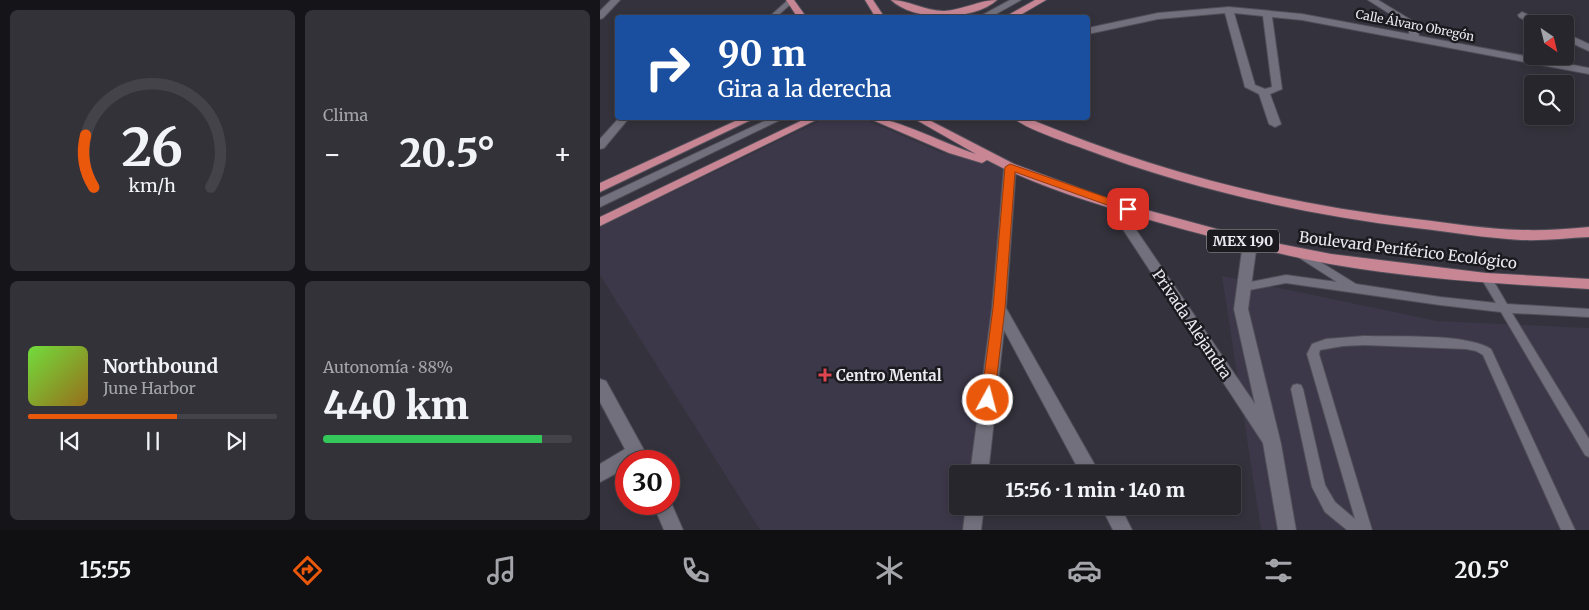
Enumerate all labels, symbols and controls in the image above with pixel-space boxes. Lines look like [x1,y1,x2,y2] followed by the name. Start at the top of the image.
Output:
[1354,6,1476,44] street label: Calle Álvaro Obregón
[1524,15,1574,65] north arrow
[1524,15,1574,125] map controls
[718,32,806,76] text: 90 m
[635,35,700,100] icon: right
[718,75,892,103] text: Gira a la derecha
[1524,75,1574,125] button: search
[323,105,368,125] text: Clima
[122,115,183,180] text: 26
[399,130,496,177] text: 20.5°
[323,136,342,172] text: −
[553,136,572,172] text: +
[129,174,176,197] text: km/h
[1107,188,1149,230] pin
[1114,195,1142,223] icon: arrive
[1298,227,1518,273] street label: Boulevard Periférico Ecológico
[1207,230,1279,252] road number: MEX 190
[1148,266,1236,382] street label: Privada Alejandra
[103,354,218,378] text: Northbound
[323,357,453,377] text: Autonomía · 88%
[836,366,942,385] place label: Centro Mental
[818,368,832,382] marker: Centro Mental
[961,373,1013,425] position arrow
[103,378,196,398] text: June Harbor
[323,382,469,429] text: 440 km
[56,427,84,455] icon: previous
[139,427,167,455] icon: pause
[222,427,250,455] icon: next
[615,450,680,515] speed limit sign: 30
[1005,478,1185,502] text: 15:56 · 1 min · 140 m
[290,553,325,588] icon: directions
[484,553,519,588] icon: music
[678,553,713,588] icon: phone
[872,553,907,588] icon: climate
[1067,553,1102,588] icon: car
[1261,553,1296,588] icon: filters
[80,556,131,584] text: 15:55
[1455,556,1509,584] text: 20.5°

